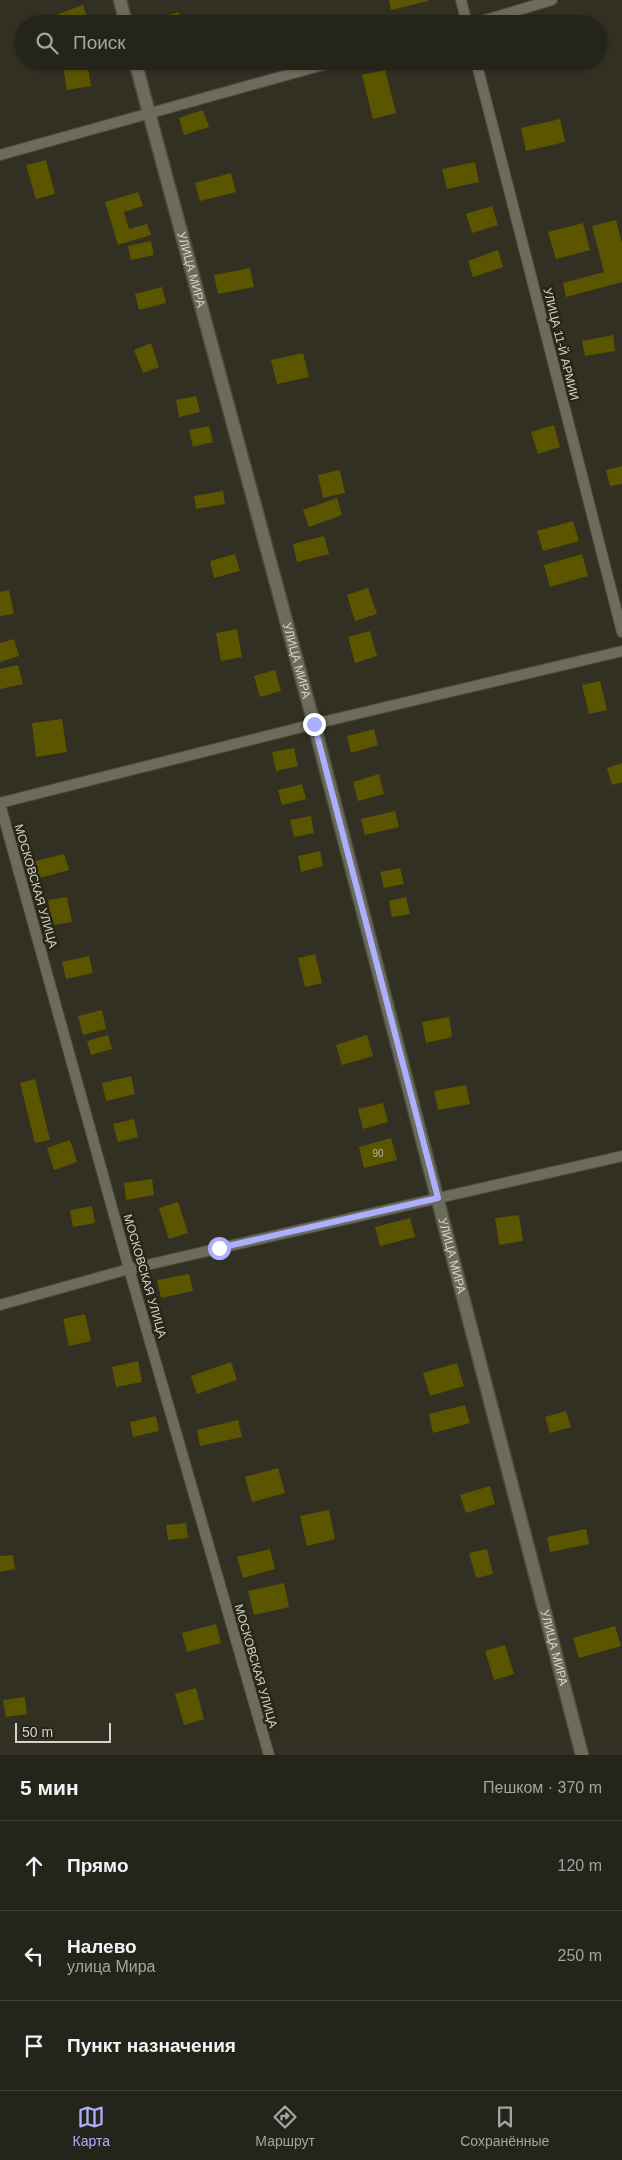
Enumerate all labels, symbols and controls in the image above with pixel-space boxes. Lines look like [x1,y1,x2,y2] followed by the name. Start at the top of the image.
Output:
[15,15,607,70] search box
[33,29,61,57] icon: search
[73,32,126,53] text: Поиск
[174,230,208,309] street label: УЛИЦА МИРА
[540,286,583,402] street label: УЛИЦА 11-Й АРМИИ
[280,621,314,700] street label: УЛИЦА МИРА
[303,713,326,736] route end
[12,823,60,949] street label: МОСКОВСКАЯ УЛИЦА
[372,1148,384,1159] house number: 90
[121,1213,169,1339] street label: МОСКОВСКАЯ УЛИЦА
[436,1216,469,1295] street label: УЛИЦА МИРА
[208,1237,231,1260] route start
[232,1603,280,1729] street label: МОСКОВСКАЯ УЛИЦА
[538,1608,571,1687] street label: УЛИЦА МИРА
[15,1720,111,1743] scale bar
[22,1724,53,1740] text: 50 m
[20,1776,79,1799] text: 5 мин
[483,1779,602,1796] text: Пешком · 370 m
[20,1852,48,1880] icon: ahead
[67,1855,129,1876] text: Прямо
[558,1857,602,1874] text: 120 m
[67,1936,137,1957] text: Налево
[20,1942,48,1970] icon: left
[558,1947,602,1964] text: 250 m
[67,1958,156,1975] text: улица Мира
[20,2032,48,2060] icon: arrive
[67,2035,236,2056] text: Пункт назначения
[73,2103,110,2149] tab: Карта
[255,2103,315,2149] tab: Маршрут
[460,2103,549,2149] tab: Сохранённые

